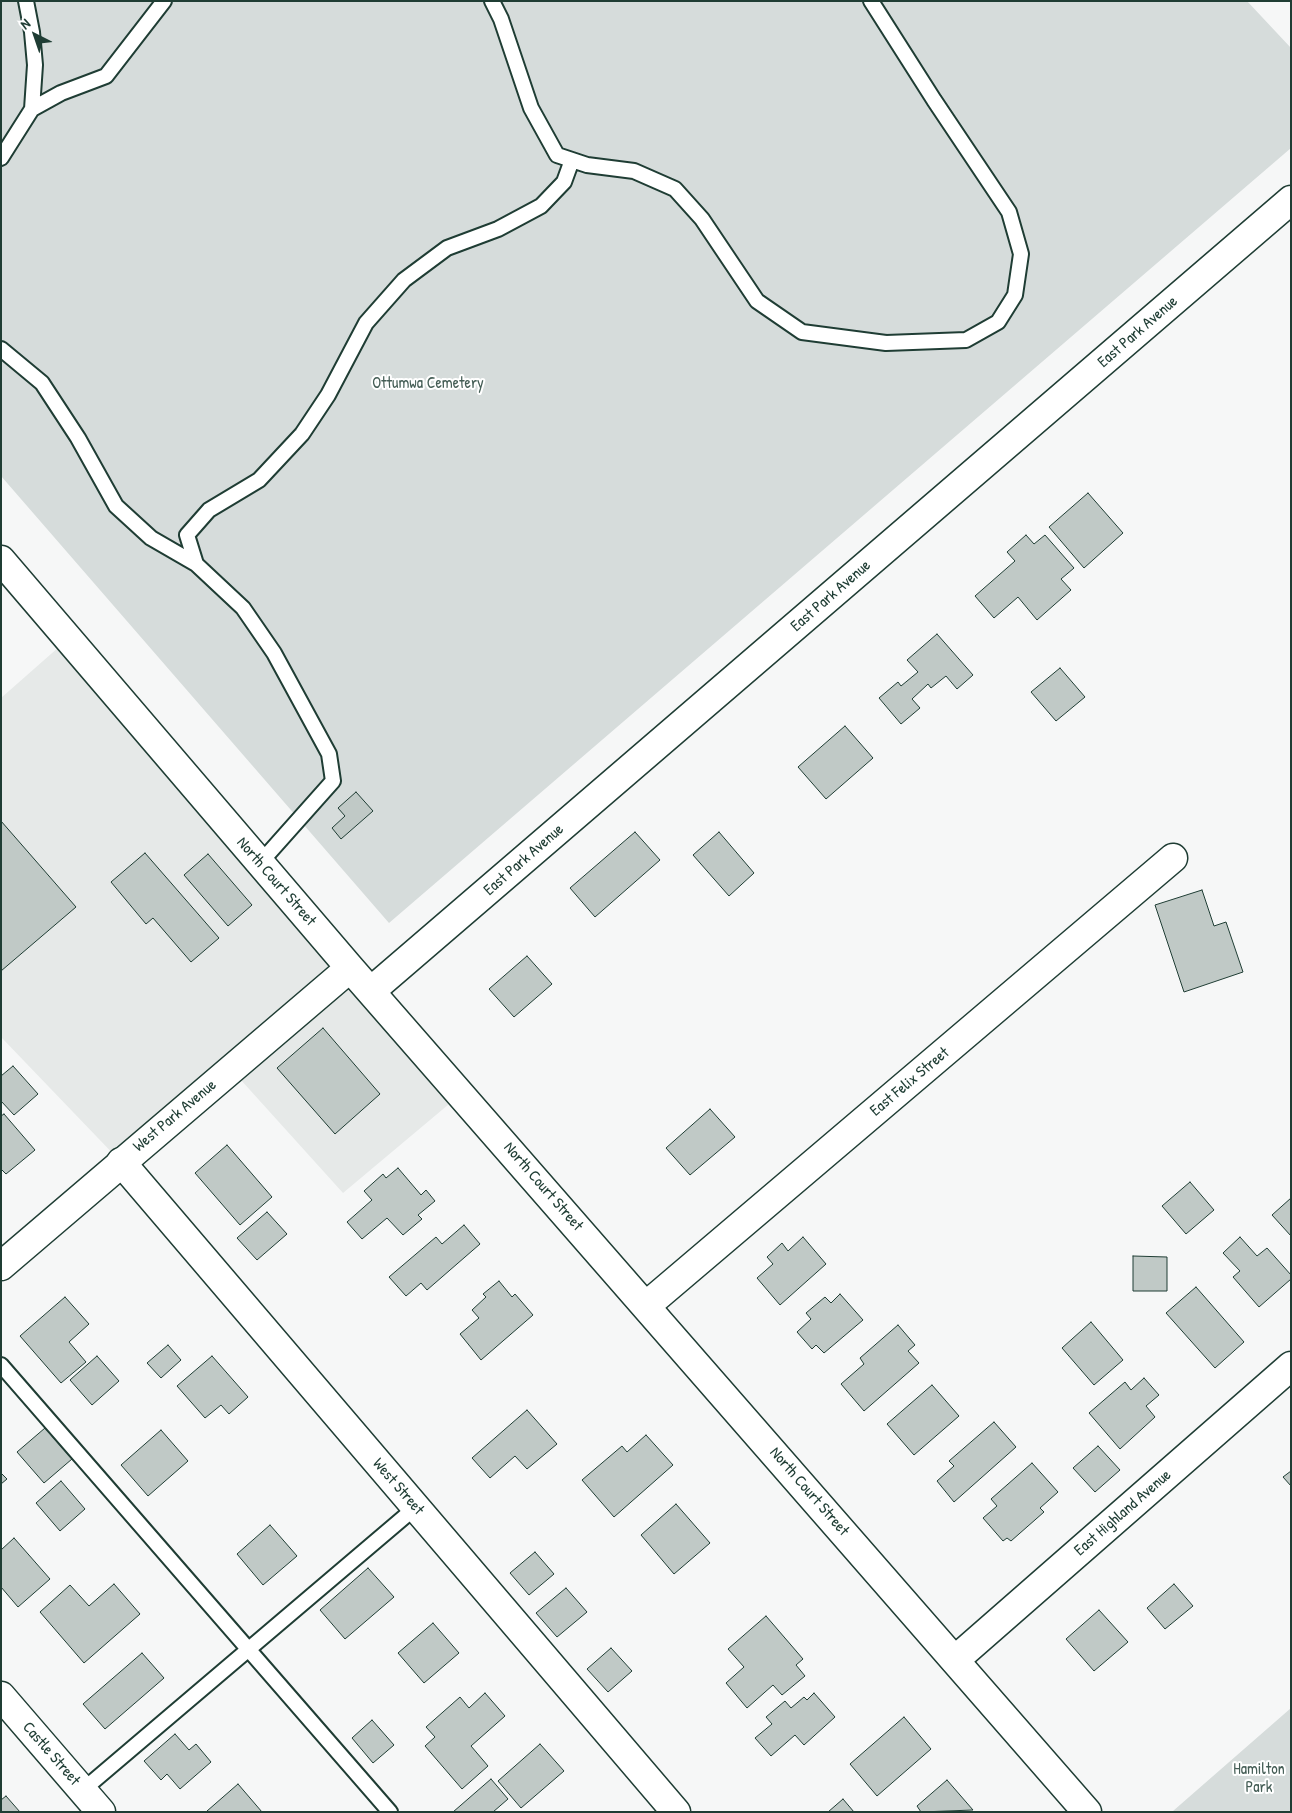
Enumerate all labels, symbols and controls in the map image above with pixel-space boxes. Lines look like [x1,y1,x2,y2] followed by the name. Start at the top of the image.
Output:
[10,10,60,60] north arrow
[16,14,34,33] text: N
[1094,292,1182,372] street label: East Park Avenue
[372,374,484,394] park label: Ottumwa Cemetery
[787,556,875,636] street label: East Park Avenue
[480,820,568,900] street label: East Park Avenue
[232,834,320,930] street label: North Court Street
[867,1043,953,1121] street label: East Felix Street
[130,1076,220,1156] street label: West Park Avenue
[499,1139,587,1235] street label: North Court Street
[765,1444,853,1540] street label: North Court Street
[368,1455,428,1519] street label: West Street
[1071,1466,1175,1560] street label: East Highland Avenue
[18,1718,84,1790] street label: Castle Street
[1233,1760,1285,1798] park label: Hamilton Park

